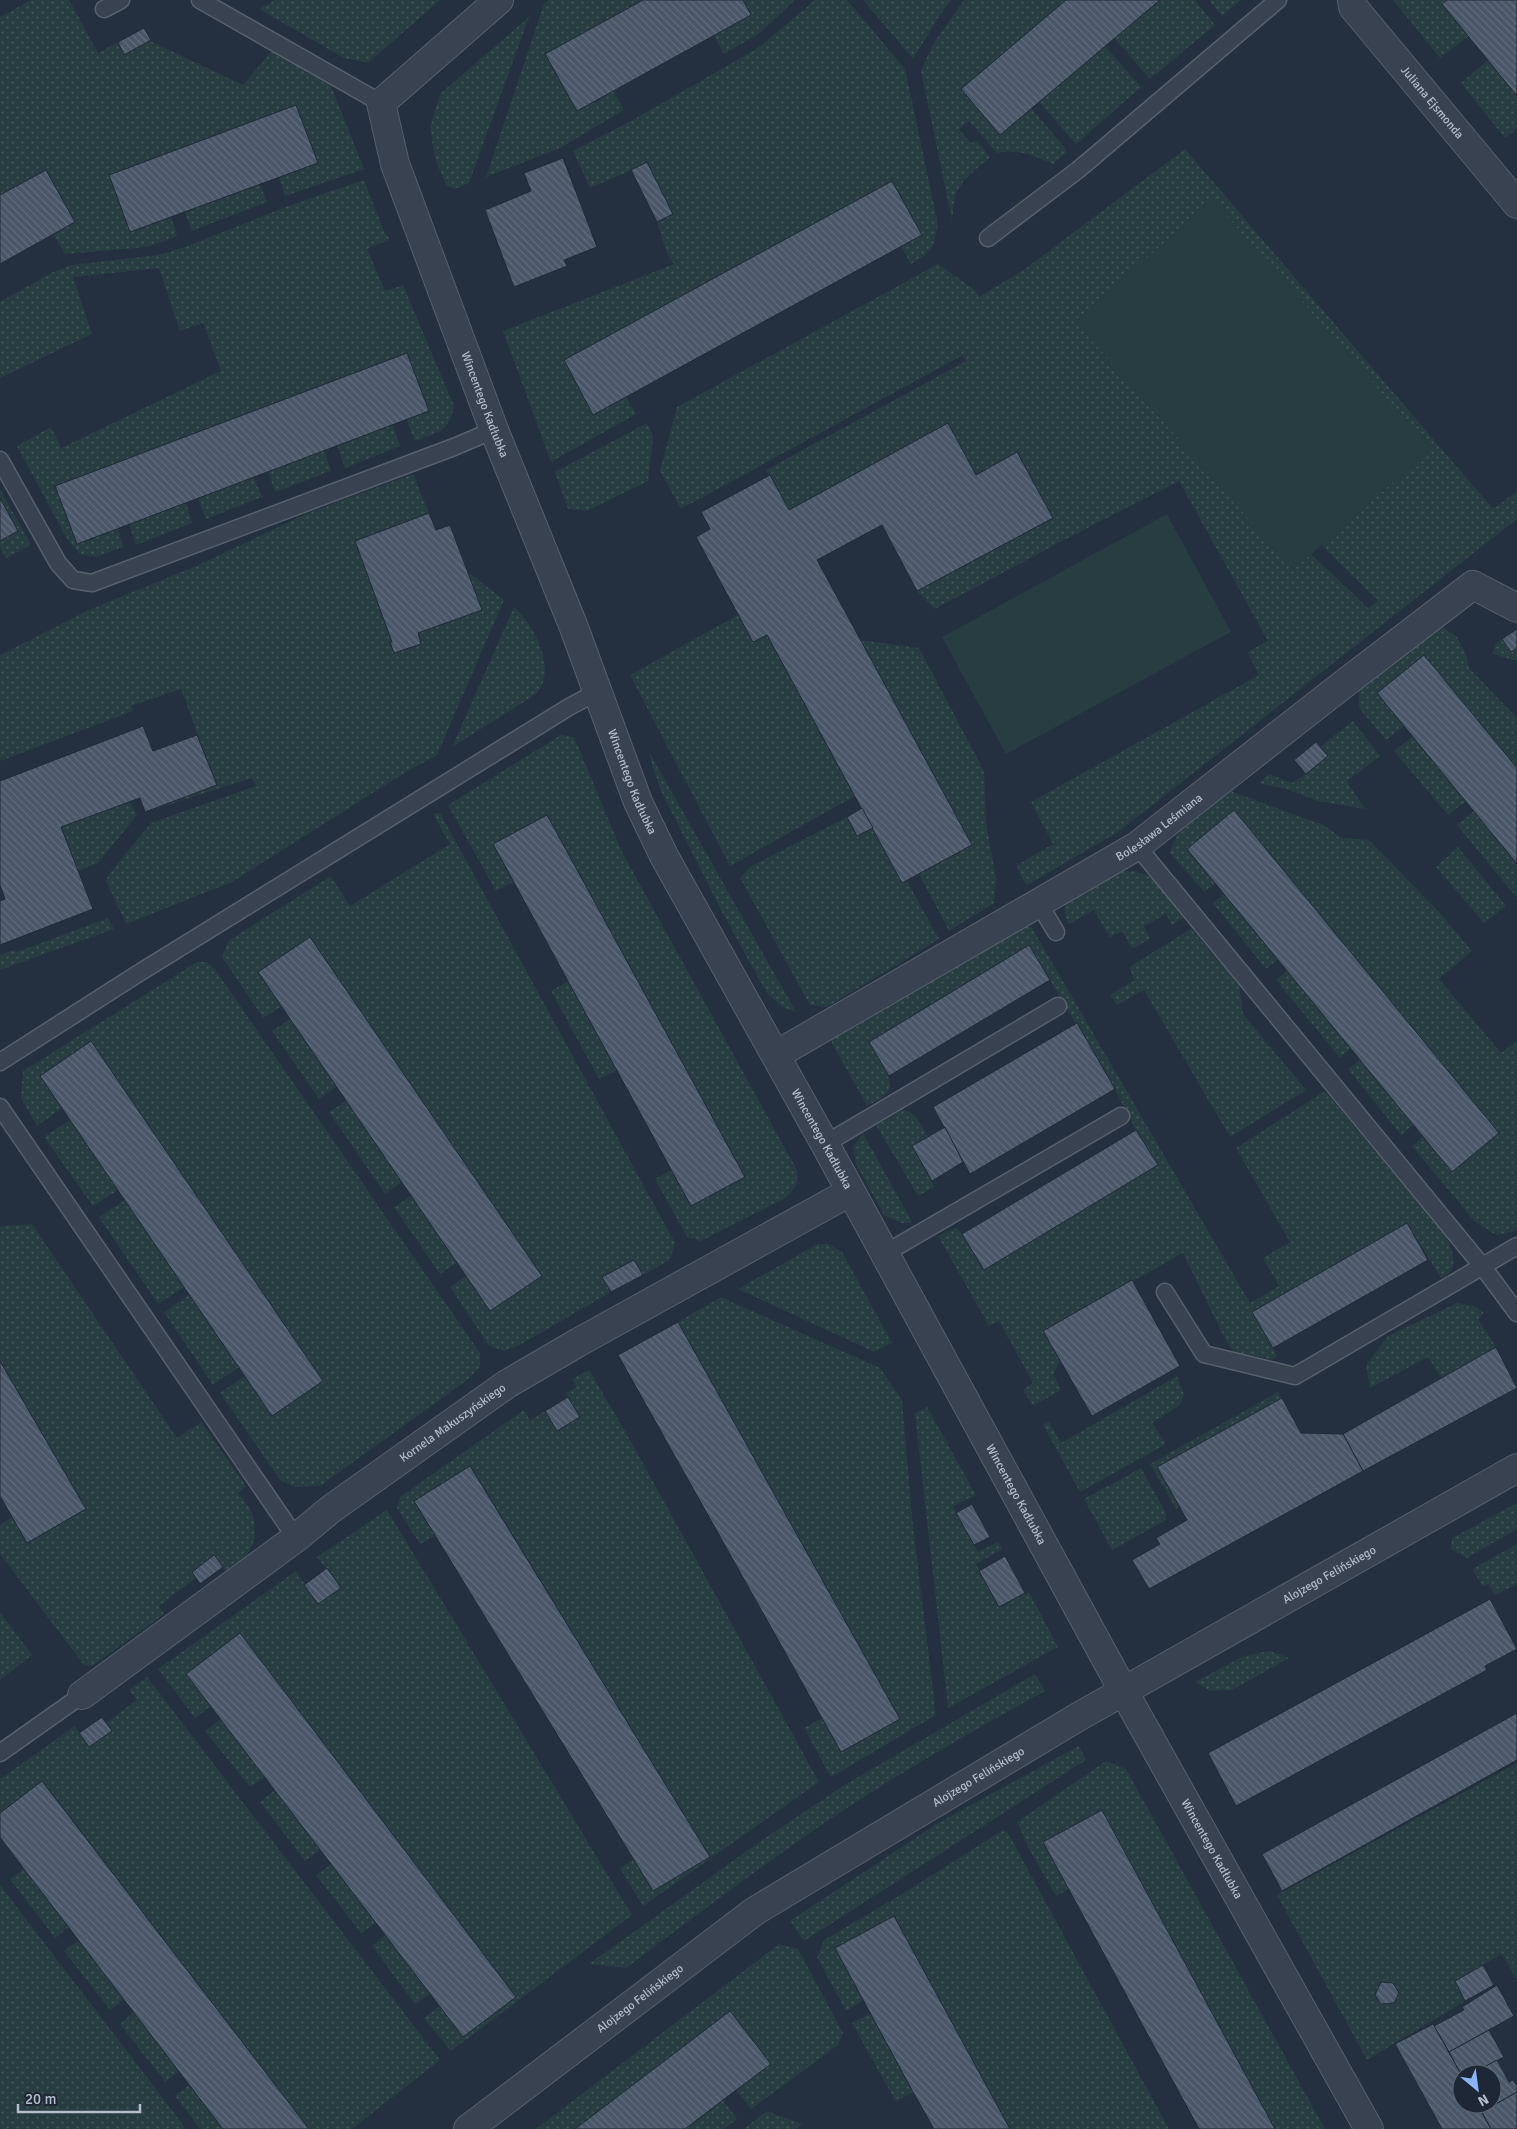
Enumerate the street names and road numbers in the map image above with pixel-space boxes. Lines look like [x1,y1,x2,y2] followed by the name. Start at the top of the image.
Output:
[1398,63,1467,142] street label: Juliana Ejsmonda
[458,349,512,460] street label: Wincentego Kadłubka
[604,727,660,837] street label: Wincentego Kadłubka
[1113,790,1205,864] street label: Bolesława Leśmiana
[788,1086,856,1192] street label: Wincentego Kadłubka
[397,1380,509,1465] street label: Kornela Makuszyńskiego
[983,1442,1050,1547] street label: Wincentego Kadłubka
[1280,1542,1379,1607] street label: Alojzego Felińskiego
[930,1743,1027,1810] street label: Alojzego Felińskiego
[1178,1796,1246,1901] street label: Wincentego Kadłubka
[594,1961,686,2036] street label: Alojzego Felińskiego

